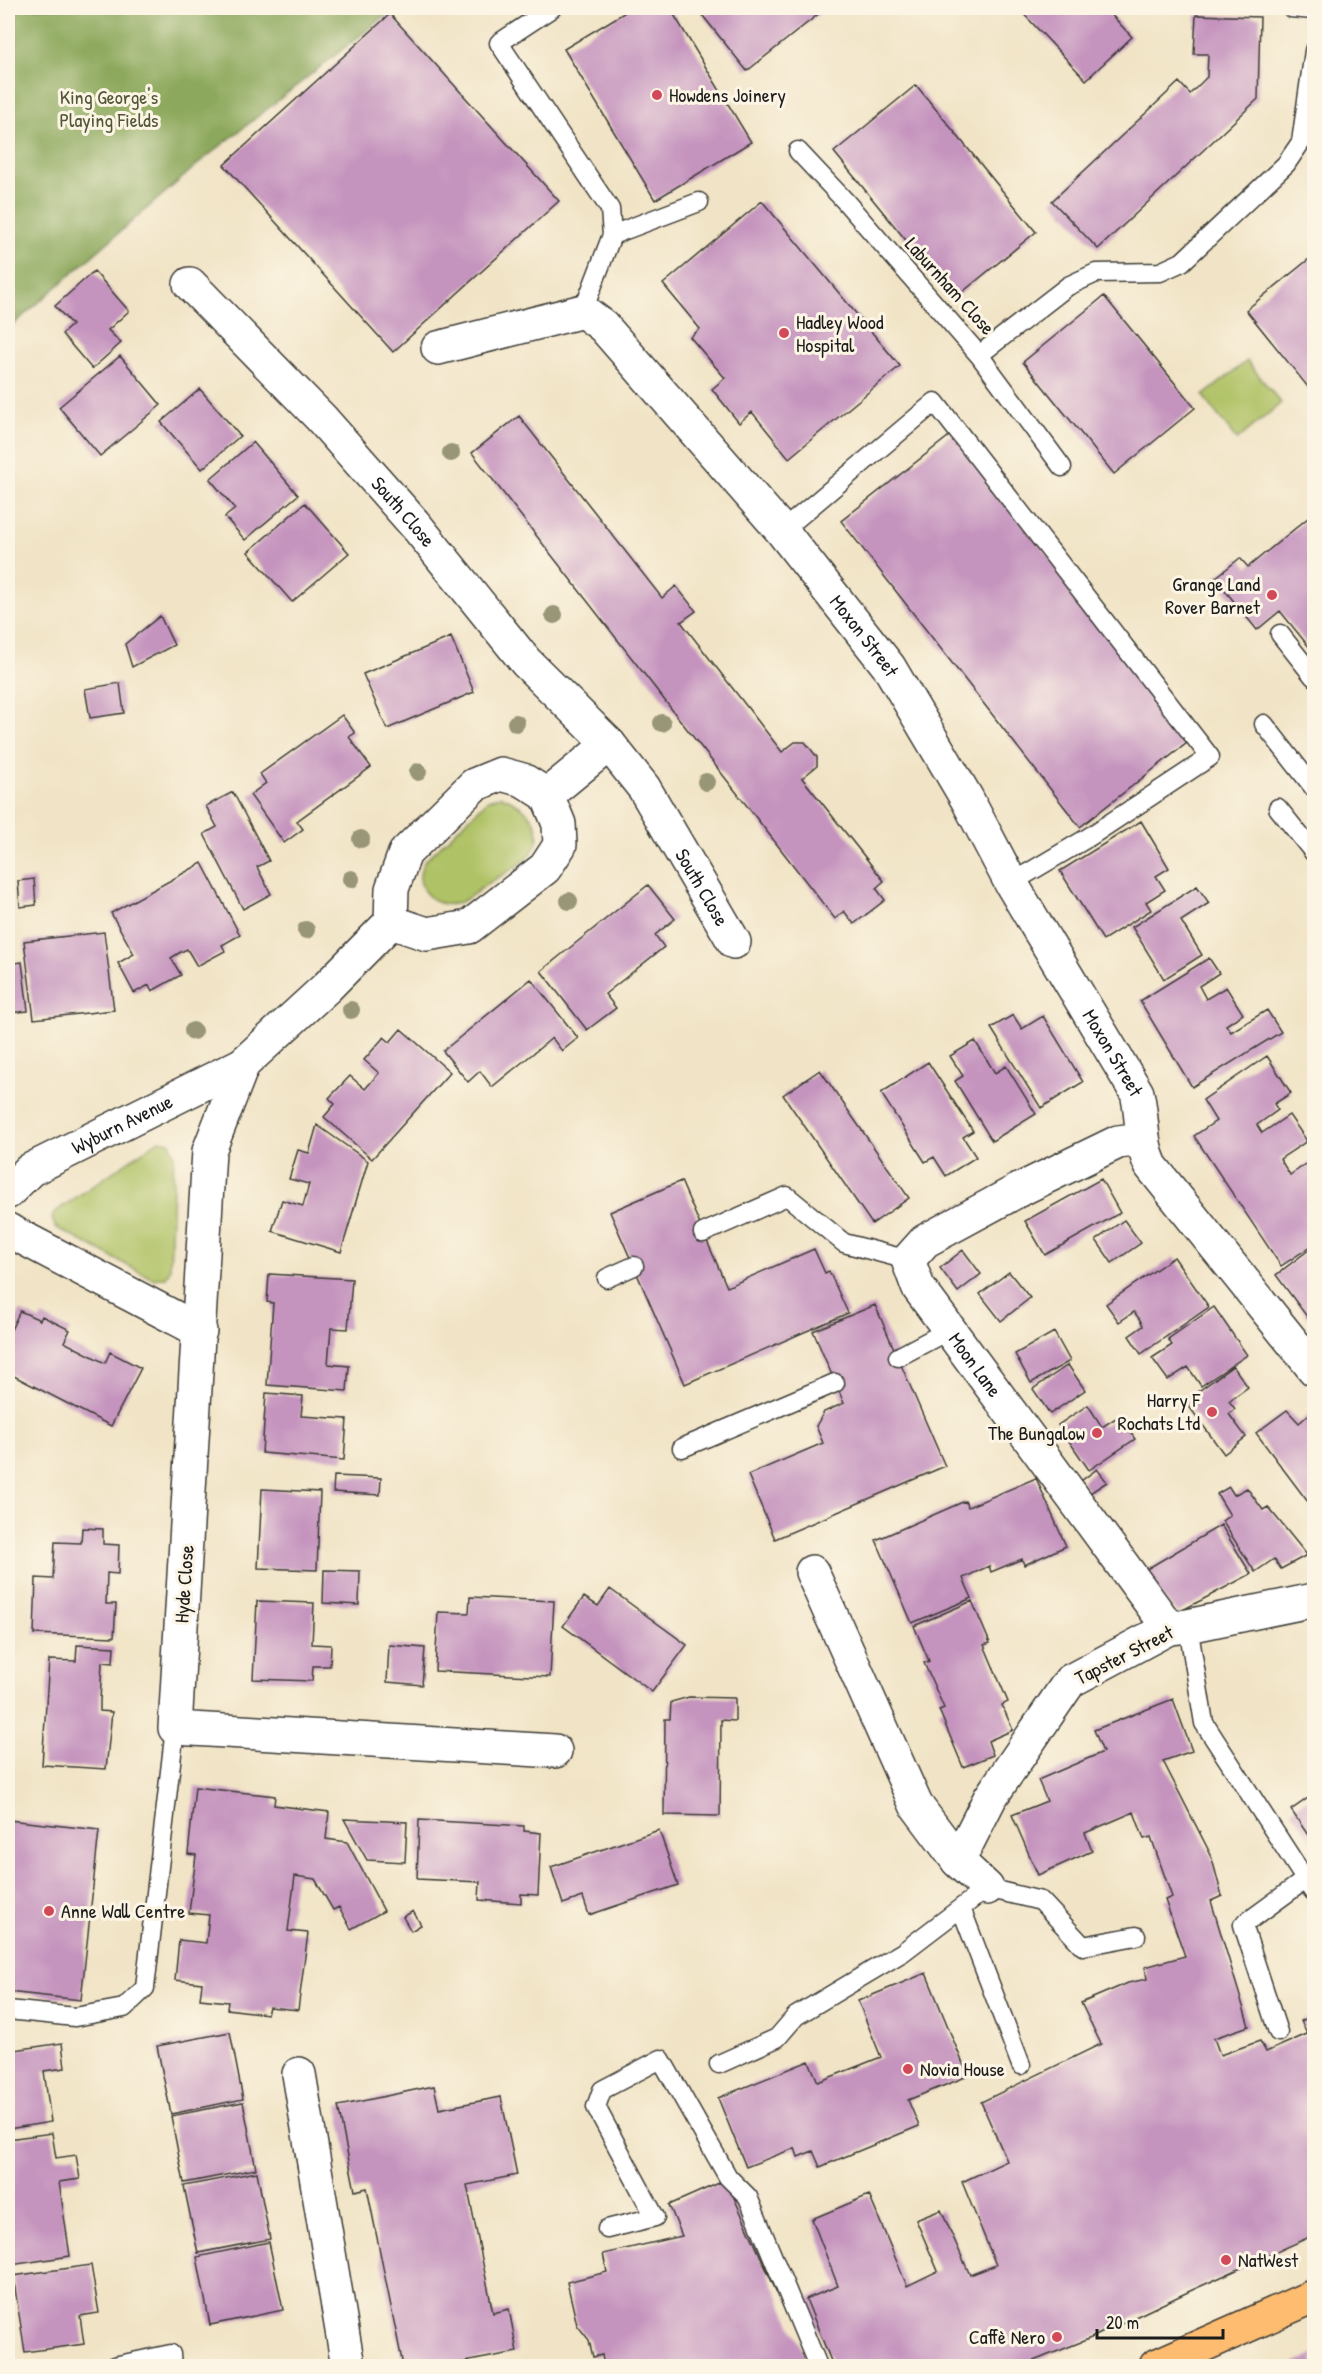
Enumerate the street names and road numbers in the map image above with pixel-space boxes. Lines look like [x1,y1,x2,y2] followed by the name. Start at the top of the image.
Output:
[899,231,1001,340] street label: Laburnham Close
[365,470,442,552] street label: South Close
[824,589,906,682] street label: Moxon Street
[669,843,736,931] street label: South Close
[1077,1004,1150,1102] street label: Moxon Street
[67,1087,177,1160] street label: Wyburn Avenue
[943,1327,1008,1402] street label: Moon Lane
[167,1544,200,1624] street label: Hyde Close
[1070,1618,1179,1691] street label: Tapster Street

